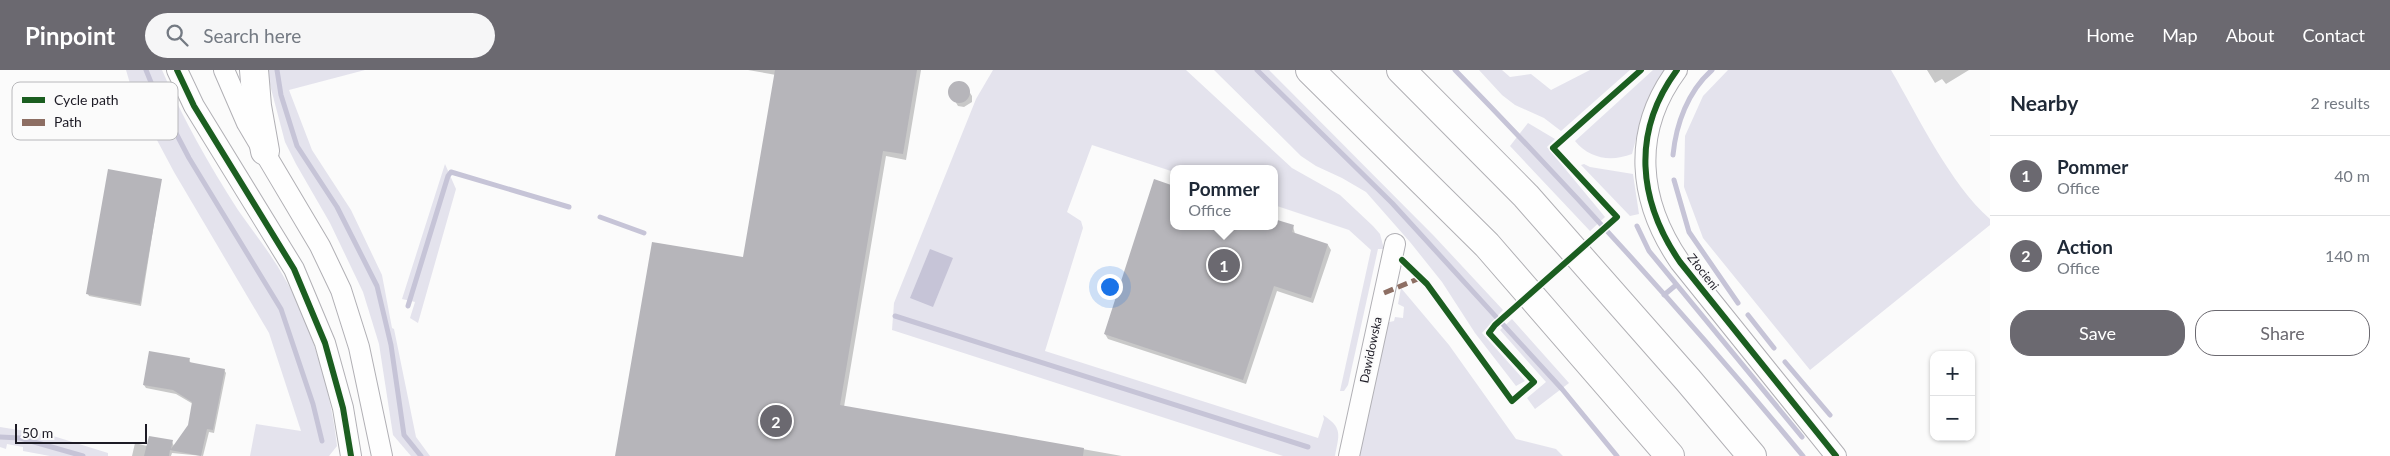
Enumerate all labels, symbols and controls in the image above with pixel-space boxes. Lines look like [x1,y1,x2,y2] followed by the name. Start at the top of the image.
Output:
[145,13,495,58] search box
[25,21,115,50] text: Pinpoint
[163,21,191,49] icon: search
[203,24,301,47] text: Search here
[2086,24,2134,46] text: Home
[2162,24,2198,46] text: Map
[2226,24,2275,46] text: About
[2303,24,2365,46] text: Contact
[12,82,178,140] legend
[2010,90,2078,115] text: Nearby
[54,91,119,108] text: Cycle path
[2310,93,2370,112] text: 2 results
[54,113,82,130] text: Path
[2057,155,2128,178] text: Pommer
[1170,165,1278,230] popup
[2021,166,2031,185] text: 1
[2334,166,2370,185] text: 40 m
[1188,177,1260,200] text: Pommer
[2057,178,2100,197] text: Office
[1188,200,1231,219] text: Office
[2057,235,2113,258] text: Action
[1208,246,1240,284] pin: 1
[2021,246,2031,265] text: 2
[2325,246,2370,265] text: 140 m
[1684,250,1722,293] street label: Złocieni
[2057,258,2100,277] text: Office
[1097,274,1123,300] your location
[2010,310,2185,356] button: Save
[2195,310,2370,356] button: Share
[1356,315,1385,384] street label: Dawidowska
[1930,351,1975,441] map controls
[1930,351,1975,396] button: +
[1930,396,1975,441] button: −
[760,402,792,440] pin: 2
[15,421,148,444] scale bar
[22,424,53,441] text: 50 m

